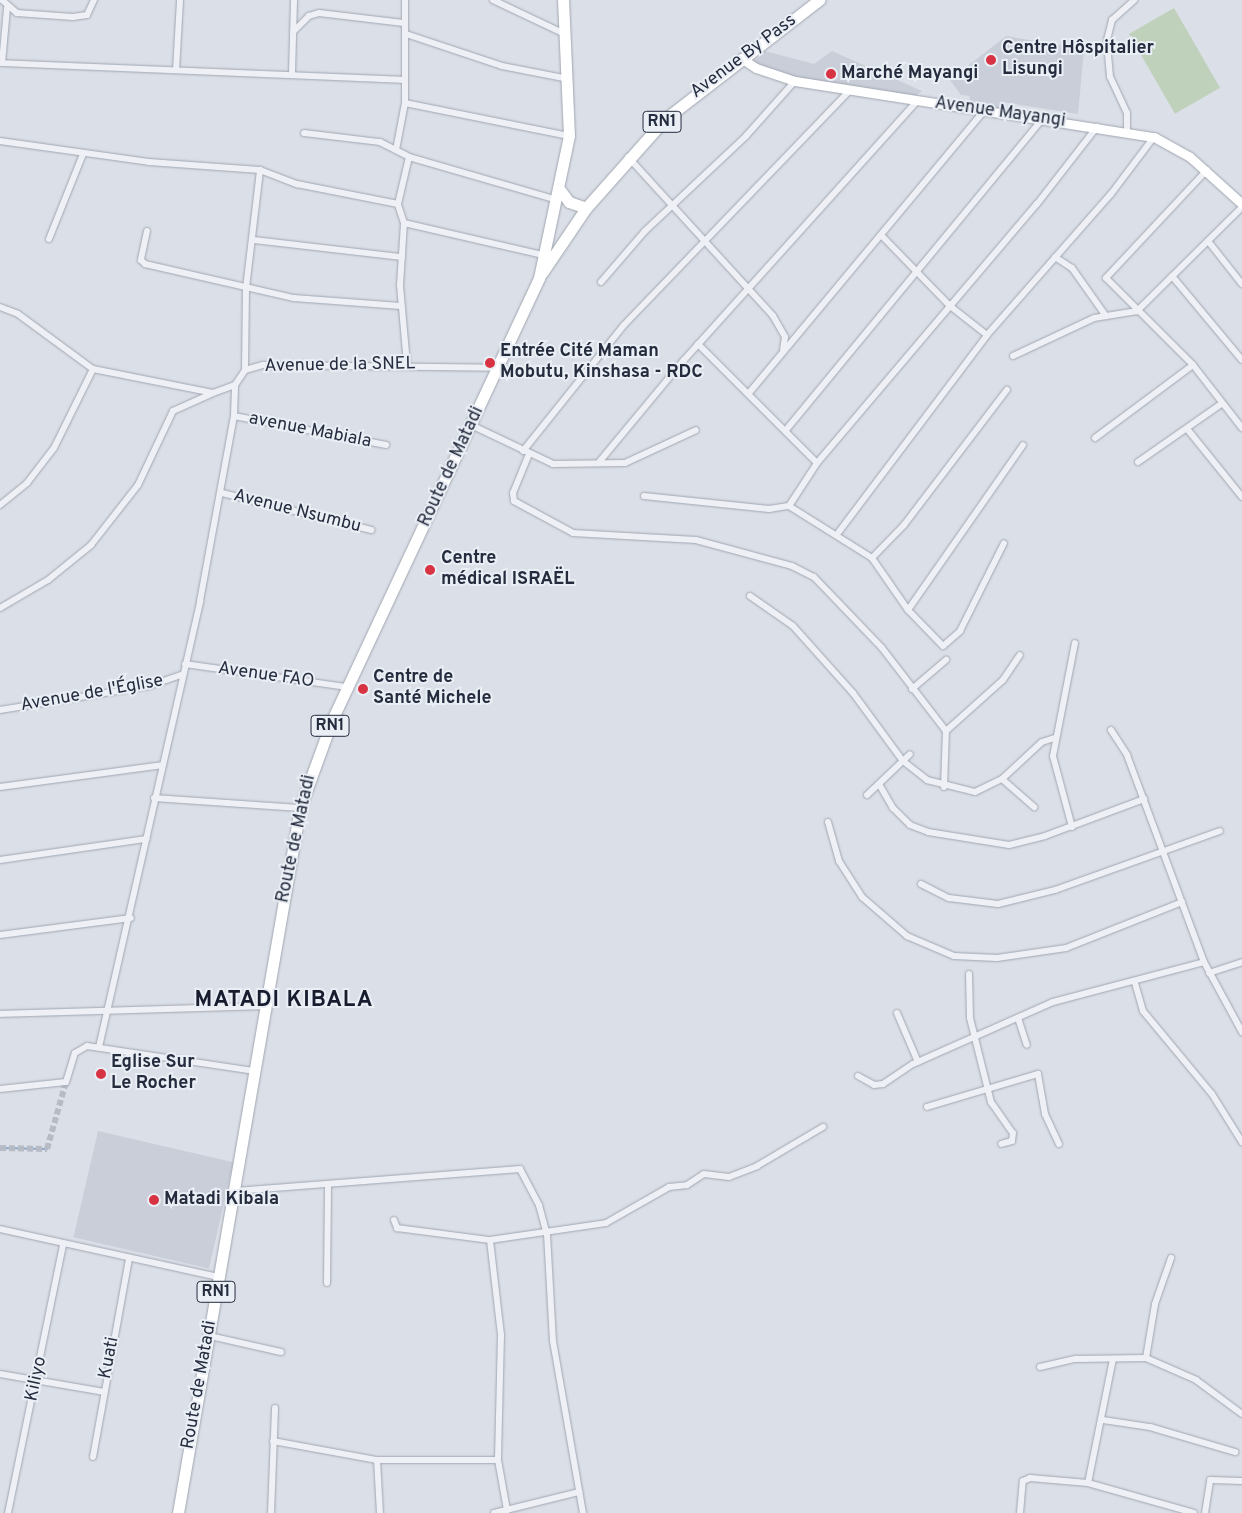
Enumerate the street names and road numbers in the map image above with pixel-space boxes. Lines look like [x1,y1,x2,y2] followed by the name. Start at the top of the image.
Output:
[687,10,801,104] street label: Avenue By Pass
[933,93,1067,133] street label: Avenue Mayangi
[642,108,682,136] road number: RN1
[264,354,416,378] street label: Avenue de la SNEL
[415,403,489,531] street label: Route de Matadi
[247,409,373,453] street label: avenue Mabiala
[231,486,363,538] street label: Avenue Nsumbu
[216,659,316,693] street label: Avenue FAO
[19,671,165,717] street label: Avenue de l'Église
[310,712,350,739] road number: RN1
[273,773,321,905] street label: Route de Matadi
[196,1278,236,1305] road number: RN1
[178,1319,222,1451] street label: Route de Matadi
[95,1335,125,1381] street label: Kuati
[22,1355,52,1403] street label: Kiliyo

